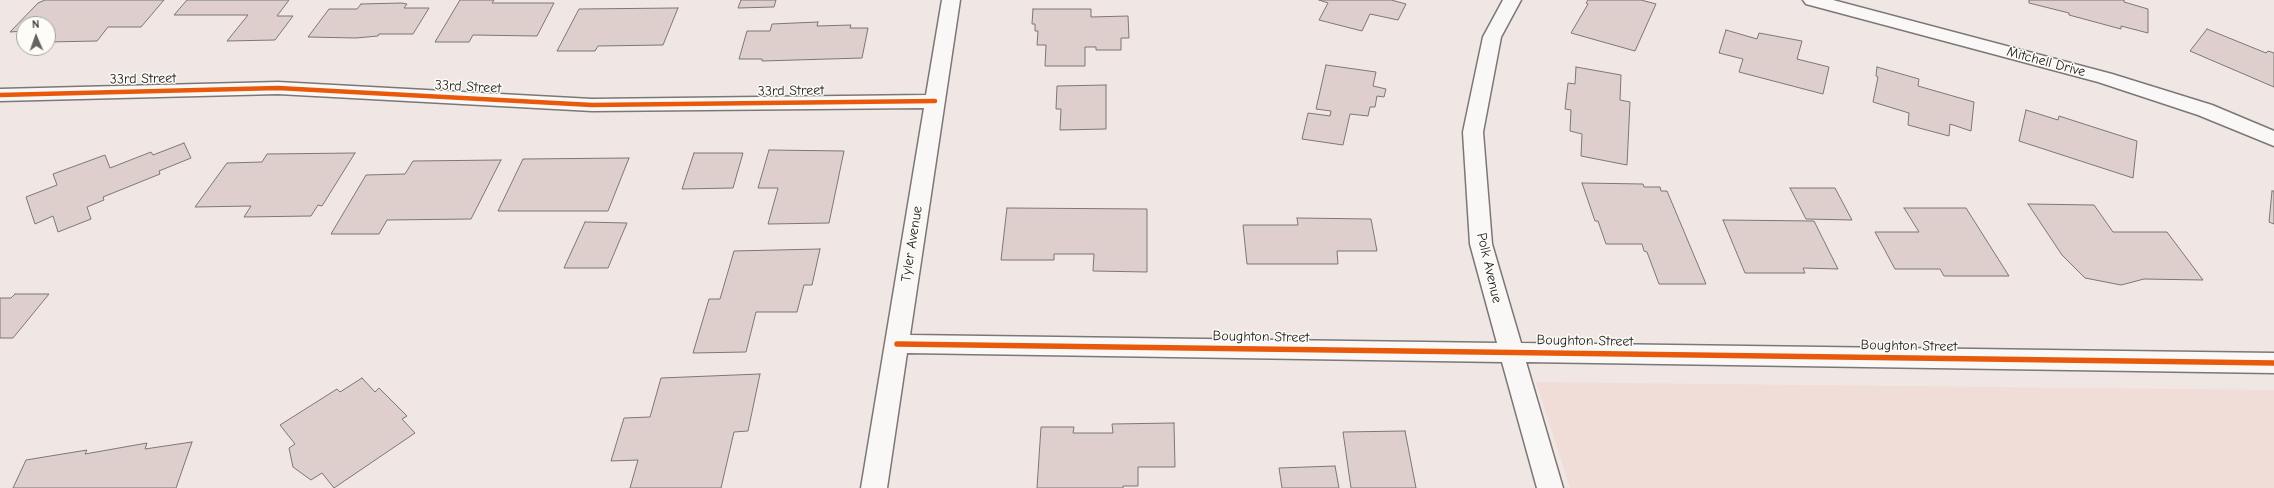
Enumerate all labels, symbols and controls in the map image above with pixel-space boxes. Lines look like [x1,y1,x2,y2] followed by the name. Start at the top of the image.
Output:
[16,16,56,56] north arrow
[32,18,39,31] text: N
[2005,43,2087,81] street label: Mitchell Drive
[110,70,176,88] street label: 33rd Street
[434,77,502,97] street label: 33rd Street
[758,82,824,100] street label: 33rd Street
[898,205,926,283] street label: Tyler Avenue
[1473,231,1505,305] street label: Polk Avenue
[1213,328,1309,346] street label: Boughton Street
[1537,332,1633,350] street label: Boughton Street
[1861,337,1957,355] street label: Boughton Street

